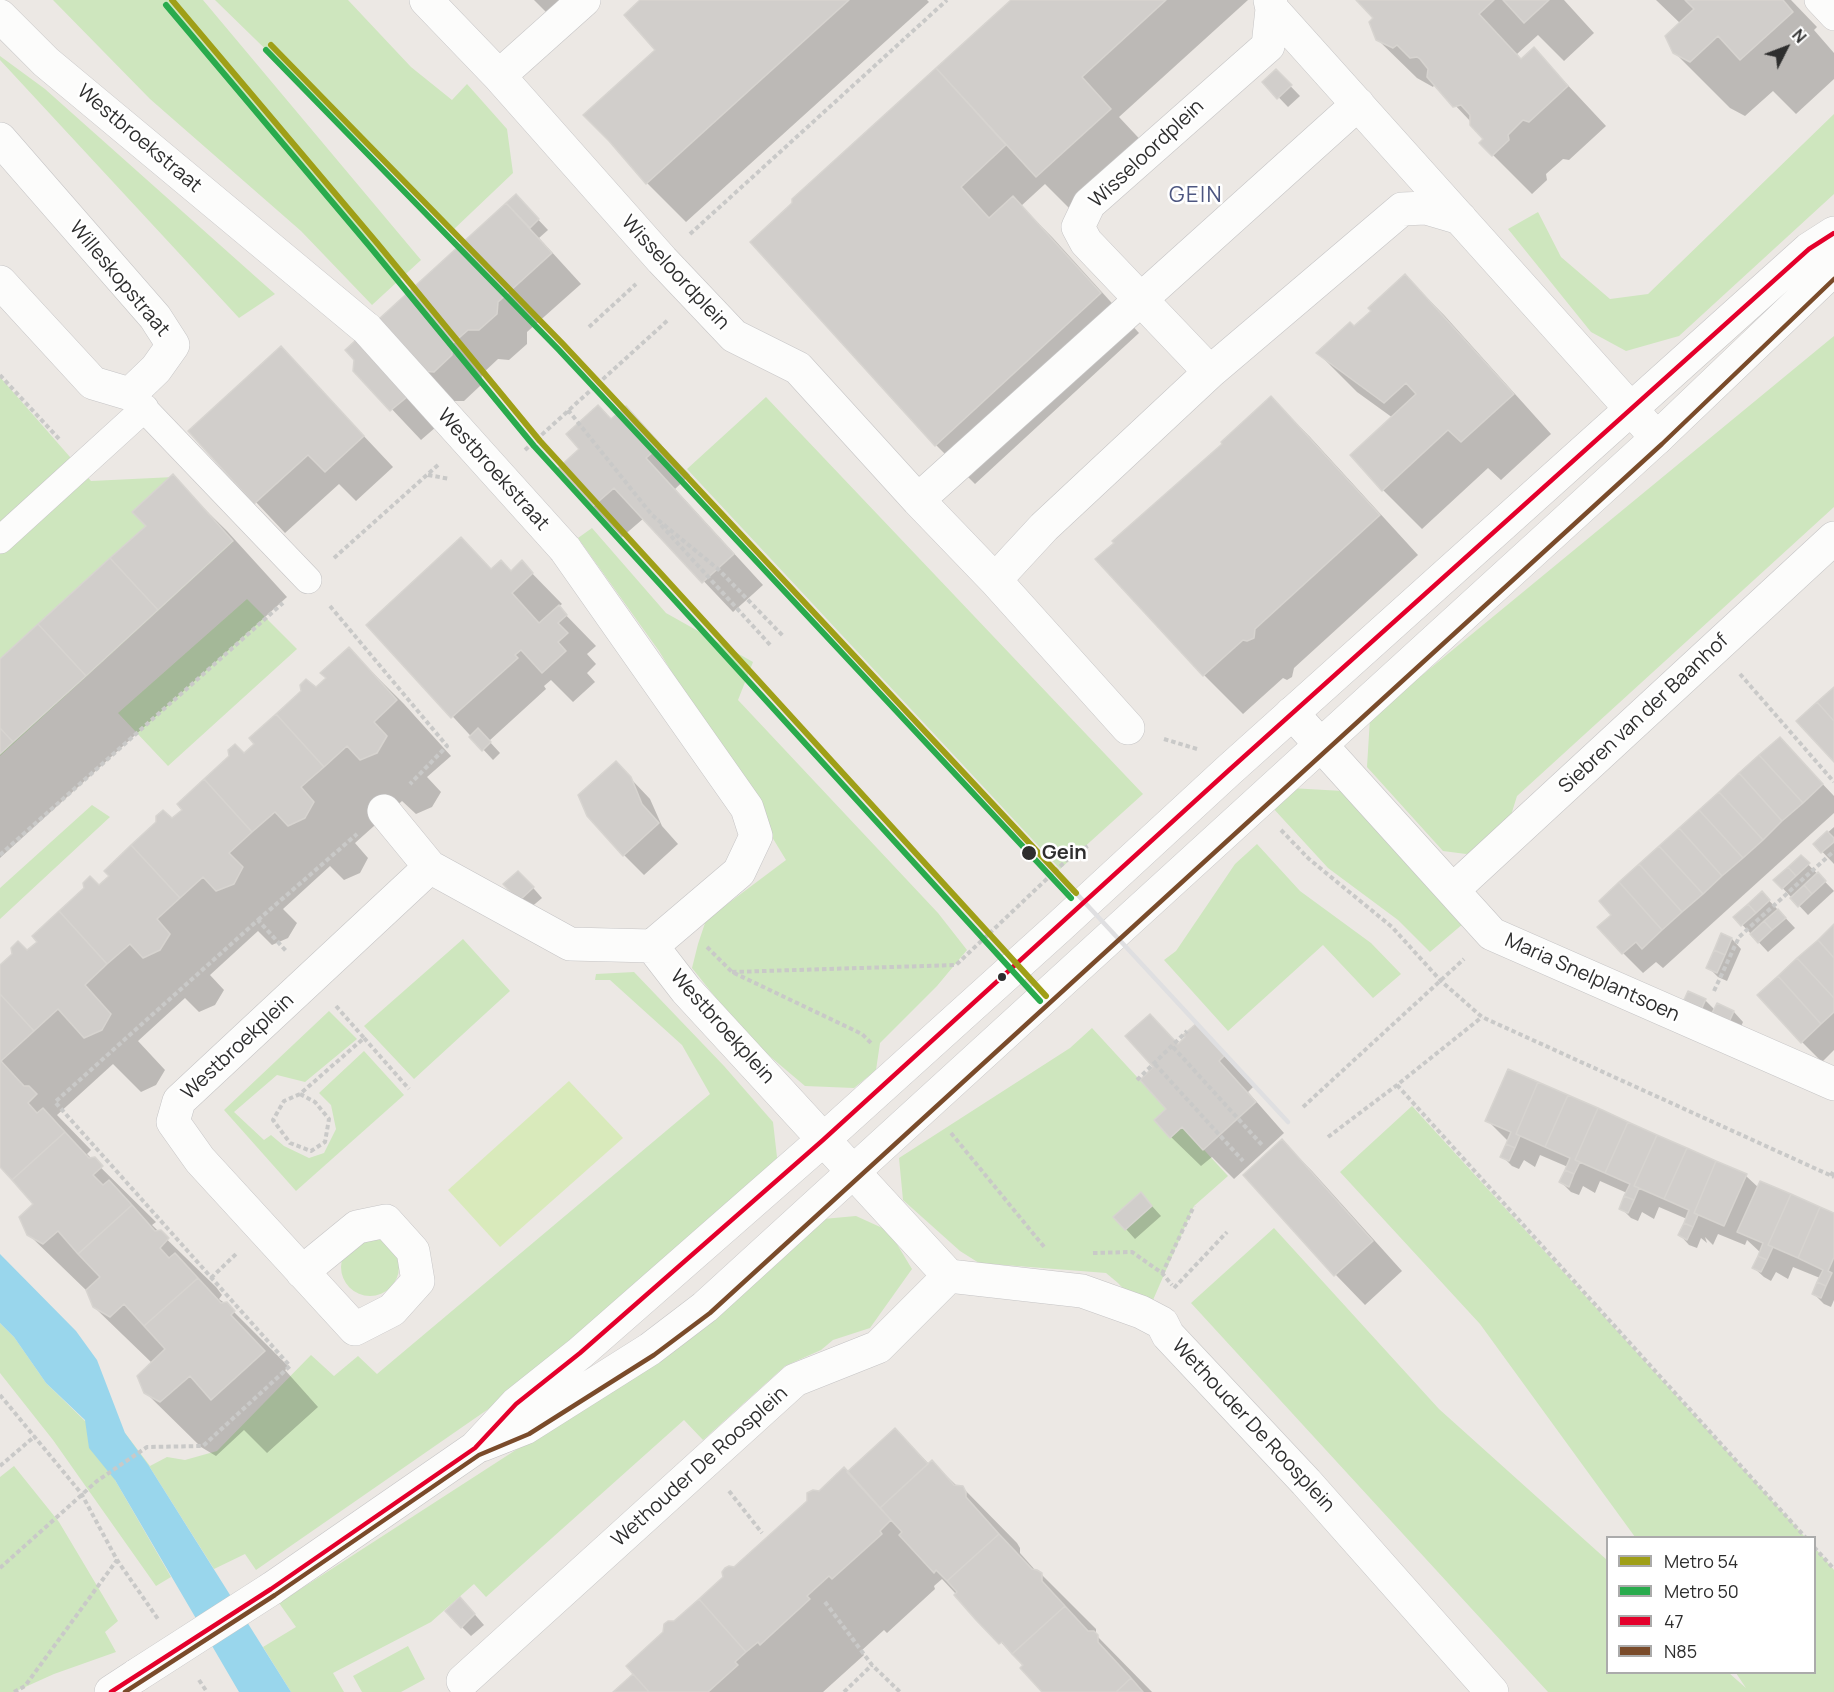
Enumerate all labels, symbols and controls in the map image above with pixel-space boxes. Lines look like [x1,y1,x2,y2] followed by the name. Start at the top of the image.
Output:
[1756,18,1816,78] north arrow
[1787,24,1811,48] text: N
[72,80,206,198] street label: Westbroekstraat
[1085,95,1209,213] street label: Wisseloordplein
[1169,183,1223,209] district label: GEIN
[616,211,734,335] street label: Wisseloordplein
[64,216,174,342] street label: Willeskopstraat
[432,404,554,536] street label: Westbroekstraat
[1554,629,1734,799] street label: Siebren van der Baanhof
[1042,841,1087,865] place label: Gein
[1020,844,1038,862] marker: Gein
[1501,929,1683,1027] street label: Maria Snelplantsoen
[665,965,779,1089] street label: Westbroekplein
[996,971,1008,983] unlabelled marker
[177,989,299,1105] street label: Westbroekplein
[1166,1334,1340,1518] street label: Wethouder De Roosplein
[607,1382,793,1552] street label: Wethouder De Roosplein
[1606,1536,1816,1674] legend
[1664,1549,1738,1573] text: Metro 54
[1664,1579,1739,1603] text: Metro 50
[1664,1609,1684,1633] text: 47
[1664,1639,1697,1663] text: N85

